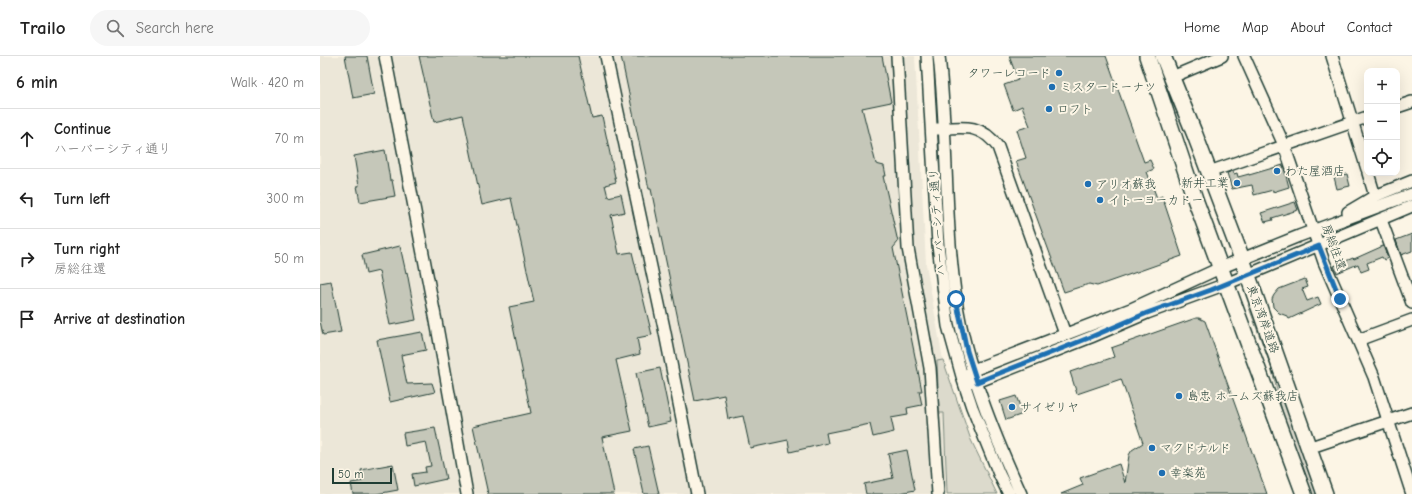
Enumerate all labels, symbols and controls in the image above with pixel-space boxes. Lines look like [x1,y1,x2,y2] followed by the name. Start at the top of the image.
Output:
[90,10,370,46] search box
[20,17,66,39] text: Trailo
[104,17,126,39] icon: search
[136,19,214,37] text: Search here
[1184,19,1220,36] text: Home
[1242,19,1268,36] text: Map
[1290,19,1325,36] text: About
[1347,19,1392,36] text: Contact
[967,66,1051,80] place label: タワーレコード
[1054,68,1064,78] marker: タワーレコード
[1364,68,1400,176] map controls
[1364,68,1400,104] button: +
[16,73,58,92] text: 6 min
[231,75,304,90] text: Walk · 420 m
[1060,80,1156,94] place label: ミスタードーナツ
[1047,82,1057,92] marker: ミスタードーナツ
[1057,102,1093,116] place label: ロフト
[1044,104,1054,114] marker: ロフト
[1364,104,1400,140] button: −
[54,120,111,138] text: Continue
[16,128,38,150] icon: ahead
[275,131,304,146] text: 70 m
[1364,140,1400,176] button: locate
[54,141,171,156] text: ハーバーシティ通り
[1285,164,1345,178] place label: わた屋酒店
[1272,166,1282,176] marker: わた屋酒店
[926,168,948,276] street label: ハーバーシティ通り
[1181,176,1229,190] place label: 新井工業
[1096,177,1156,191] place label: アリオ蘇我
[1232,178,1242,188] marker: 新井工業
[1083,179,1093,189] marker: アリオ蘇我
[16,188,38,210] icon: left
[54,190,110,208] text: Turn left
[266,191,304,206] text: 300 m
[1108,193,1203,207] place label: イトーヨーカドー
[1095,195,1105,205] marker: イトーヨーカドー
[1319,222,1349,272] street label: 房総往還
[54,240,120,258] text: Turn right
[16,248,38,270] icon: right
[274,251,304,266] text: 50 m
[54,261,106,276] text: 房総往還
[1244,283,1282,355] street label: 東京湾岸道路
[947,290,965,308] route start
[1331,290,1349,308] route end
[16,308,38,330] icon: arrive
[54,310,185,328] text: Arrive at destination
[1187,389,1299,403] place label: 島忠 ホームズ蘇我店
[1174,391,1184,401] marker: 島忠 ホームズ蘇我店
[1020,400,1079,414] place label: サイゼリヤ
[1007,402,1017,412] marker: サイゼリヤ
[1160,441,1231,455] place label: マクドナルド
[1147,443,1157,453] marker: マクドナルド
[332,466,392,485] scale bar
[1170,466,1206,480] place label: 幸楽苑
[338,468,363,481] text: 50 m
[1157,468,1167,478] marker: 幸楽苑

